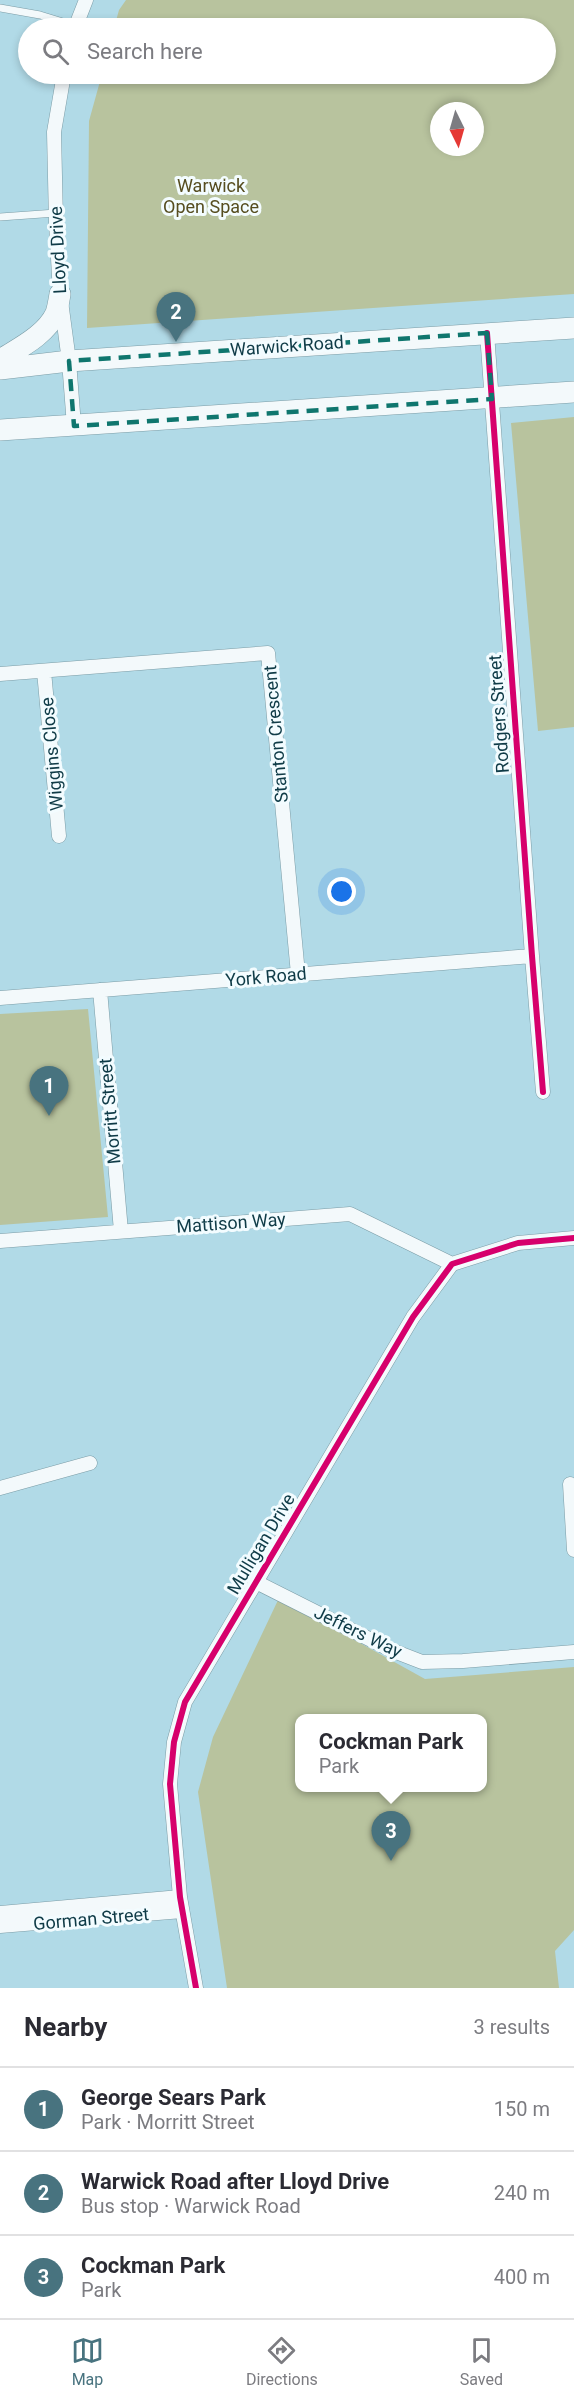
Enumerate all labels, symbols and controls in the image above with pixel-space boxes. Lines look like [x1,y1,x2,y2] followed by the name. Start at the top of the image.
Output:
[18,18,556,84] search box
[39,35,72,68] icon: search
[87,39,203,64] text: Search here
[430,102,484,156] north arrow
[163,175,259,217] park label: Warwick Open Space
[45,206,70,294] street label: Lloyd Drive
[156,292,195,342] pin: 2
[229,331,345,360] street label: Warwick Road
[484,654,513,774] street label: Rodgers Street
[259,664,292,804] street label: Stanton Crescent
[36,696,67,812] street label: Wiggins Close
[327,877,356,906] your location
[224,962,307,991] street label: York Road
[94,1057,125,1165] street label: Morritt Street
[29,1066,68,1116] pin: 1
[176,1208,287,1237] street label: Mattison Way
[222,1490,299,1598] street label: Mulligan Drive
[311,1601,406,1662] street label: Jeffers Way
[295,1714,487,1792] popup
[319,1729,463,1754] text: Cockman Park
[319,1754,359,1778] text: Park
[372,1812,410,1861] pin: 3
[32,1903,150,1934] street label: Gorman Street
[24,2012,107,2042] text: Nearby
[474,2015,550,2039] text: 3 results
[81,2085,266,2110] text: George Sears Park
[38,2097,49,2121] text: 1
[494,2097,550,2121] text: 150 m
[81,2110,255,2134] text: Park · Morritt Street
[81,2169,389,2194] text: Warwick Road after Lloyd Drive
[38,2181,49,2205] text: 2
[494,2181,550,2205] text: 240 m
[81,2194,301,2218] text: Bus stop · Warwick Road
[81,2253,225,2278] text: Cockman Park
[38,2265,49,2289] text: 3
[494,2265,550,2289] text: 400 m
[81,2278,121,2302] text: Park
[71,2334,104,2389] tab: Map
[246,2334,318,2389] tab: Directions
[460,2334,503,2389] tab: Saved

